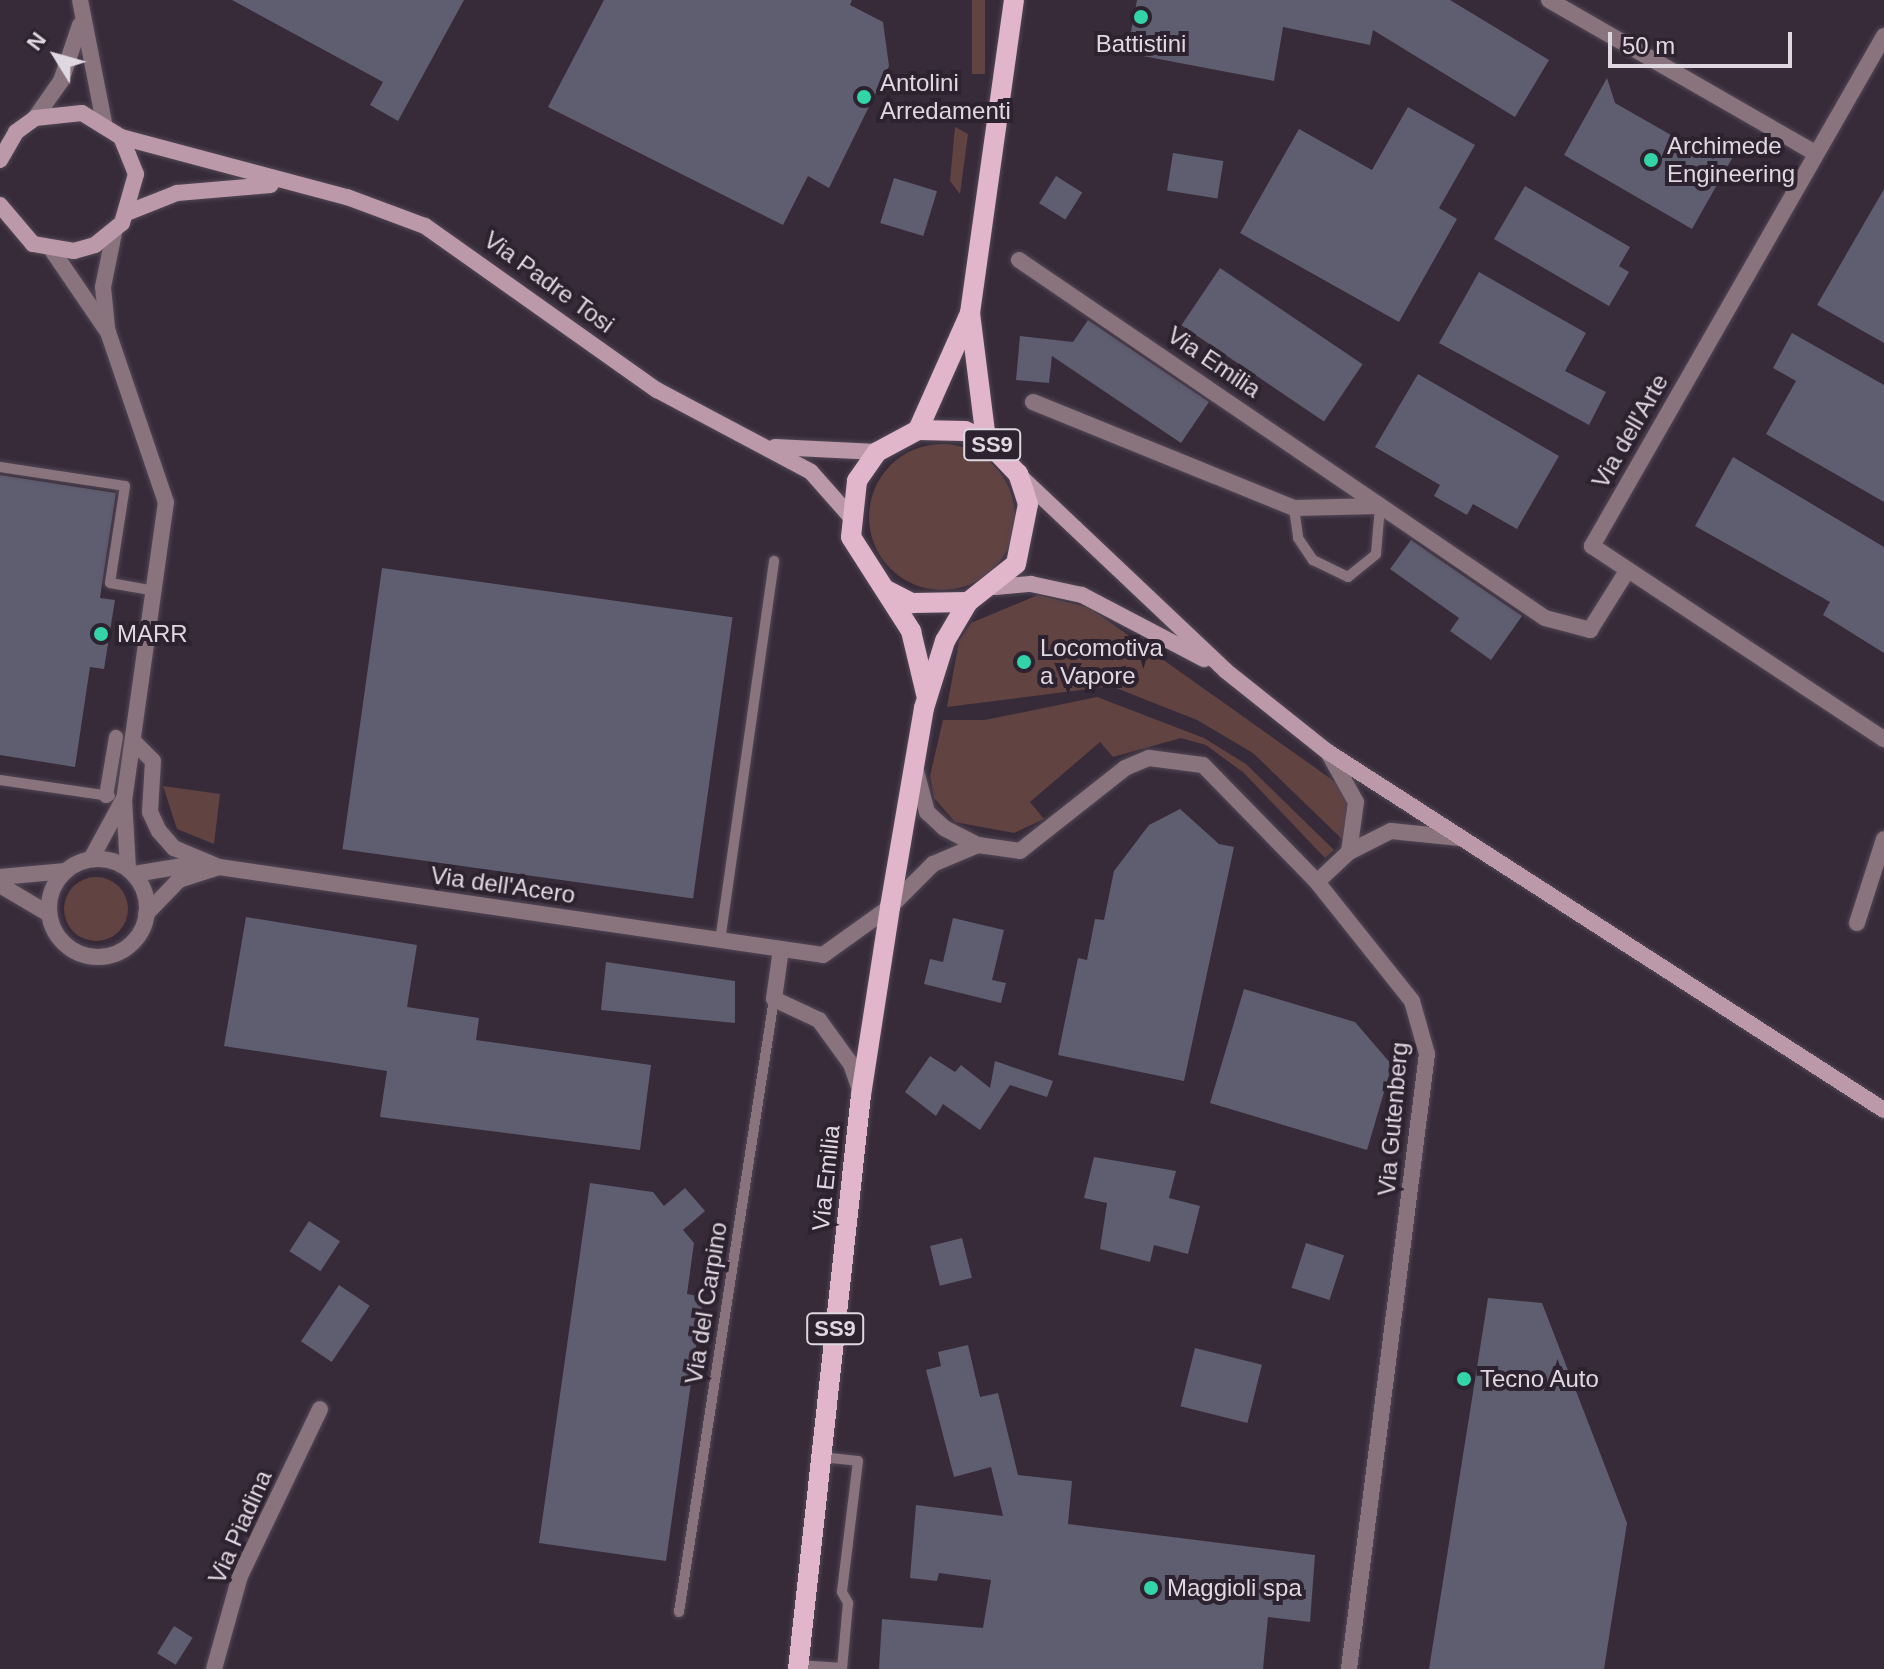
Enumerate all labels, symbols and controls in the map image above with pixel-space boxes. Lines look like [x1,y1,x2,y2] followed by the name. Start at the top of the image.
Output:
[1132,8,1150,26] marker: Battistini
[16,16,96,96] north arrow
[1612,16,1796,66] scale bar
[22,27,51,55] text: N
[1096,30,1186,58] place label: Battistini
[1622,32,1675,59] text: 50 m
[880,69,1011,125] place label: Antolini Arredamenti
[855,88,873,106] marker: Antolini Arredamenti
[1667,132,1795,188] place label: Archimede Engineering
[1642,151,1660,169] marker: Archimede Engineering
[478,225,620,339] street label: Via Padre Tosi
[1162,320,1266,404] street label: Via Emilia
[1586,369,1674,493] street label: Via dell'Arte
[962,427,1022,463] road number: SS9
[117,620,188,648] place label: MARR
[92,625,110,643] marker: MARR
[1040,634,1163,690] place label: Locomotiva a Vapore
[1015,653,1033,671] marker: Locomotiva a Vapore
[429,861,577,909] street label: Via dell'Acero
[1372,1041,1414,1197] street label: Via Gutenberg
[806,1124,846,1232] street label: Via Emilia
[679,1220,733,1386] street label: Via del Carpino
[805,1311,865,1347] road number: SS9
[1480,1365,1600,1393] place label: Tecno Auto
[1455,1370,1473,1388] marker: Tecno Auto
[202,1466,278,1588] street label: Via Piadina
[1167,1574,1302,1602] place label: Maggioli spa
[1142,1579,1160,1597] marker: Maggioli spa

